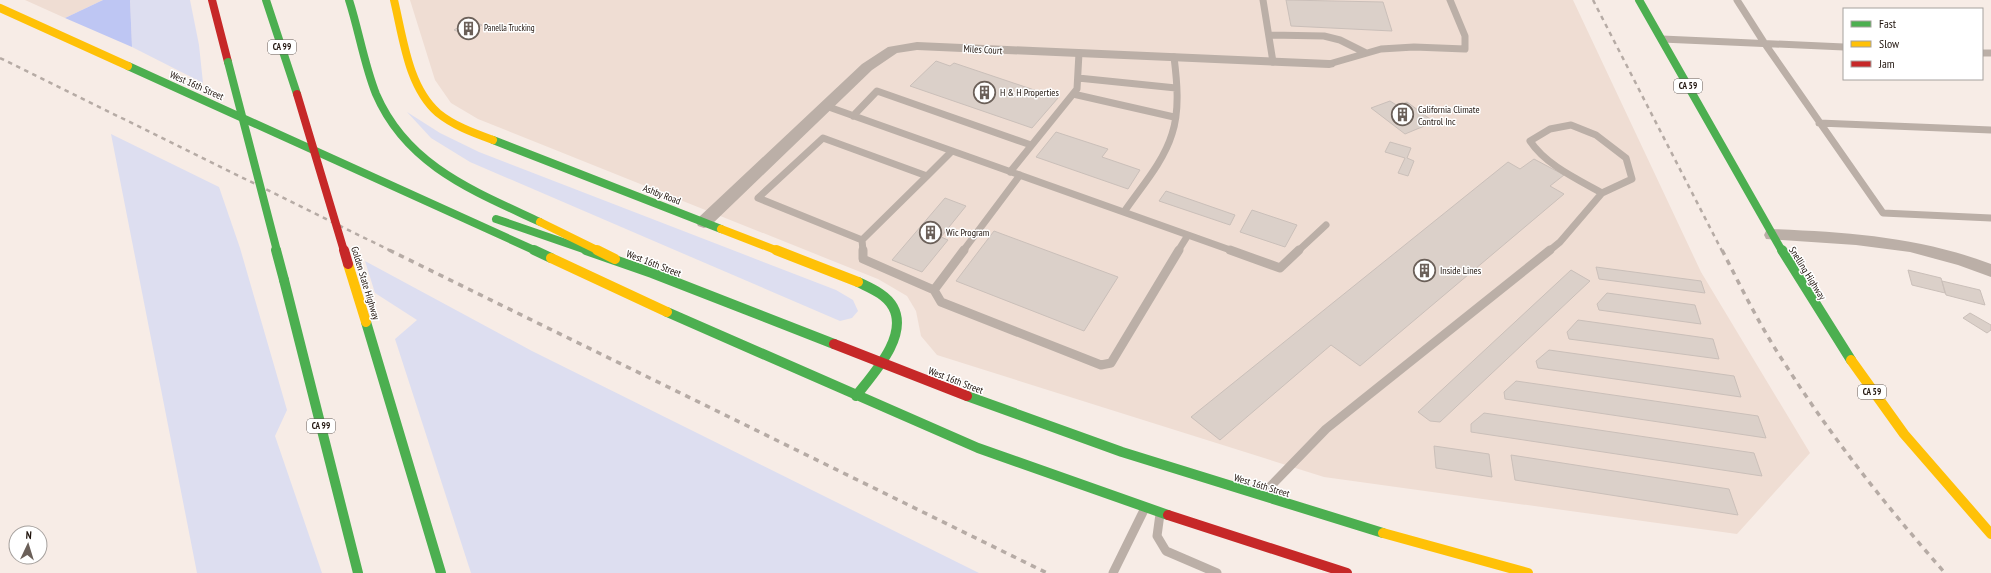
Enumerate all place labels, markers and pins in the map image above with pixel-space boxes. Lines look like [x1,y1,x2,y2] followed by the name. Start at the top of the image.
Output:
[455,15,481,41] building icon: Panella Trucking
[484,22,535,33] place label: Panella Trucking
[971,79,997,105] building icon: H & H Properties
[1000,86,1059,99] place label: H & H Properties
[1389,102,1415,128] building icon: California Climate Control Inc
[1418,103,1480,128] place label: California Climate Control Inc
[917,219,943,245] building icon: Wic Program
[946,226,989,239] place label: Wic Program
[1411,257,1437,283] building icon: Inside Lines
[1440,264,1482,277] place label: Inside Lines

